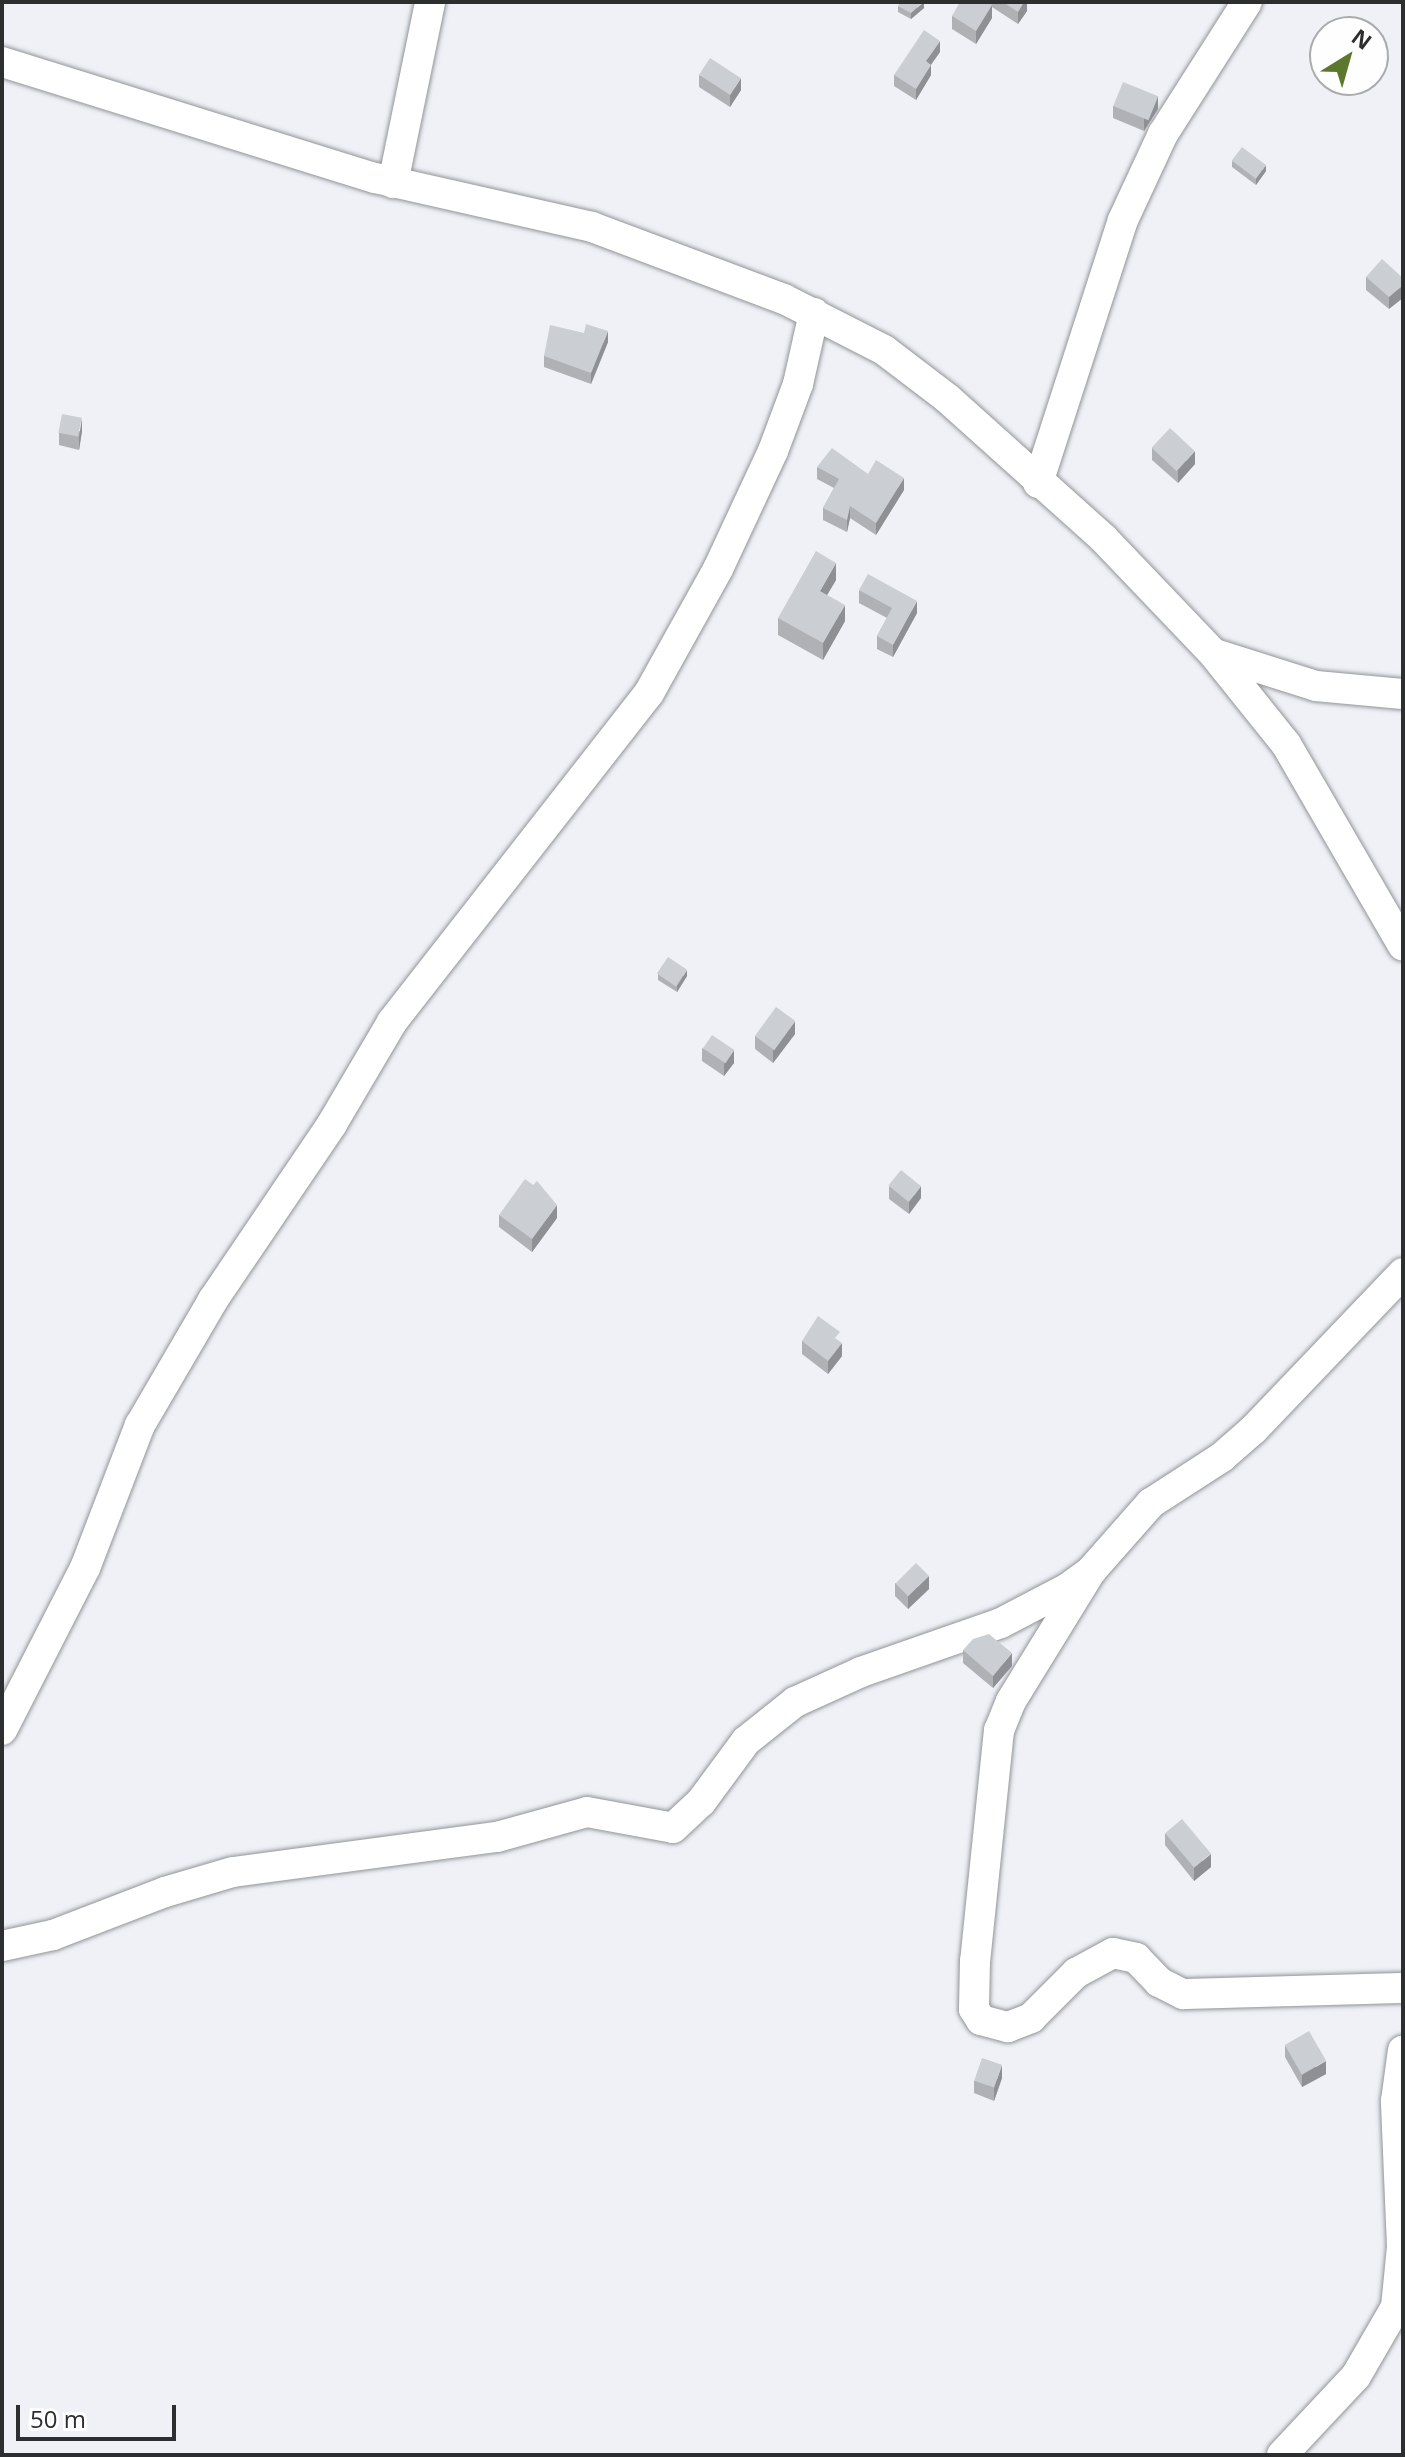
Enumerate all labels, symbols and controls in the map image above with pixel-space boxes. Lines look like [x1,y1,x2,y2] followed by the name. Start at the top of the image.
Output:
[1309,16,1389,96] north arrow
[1346,21,1378,56] text: N
[20,2389,180,2439] scale bar
[30,2402,86,2435] text: 50 m

